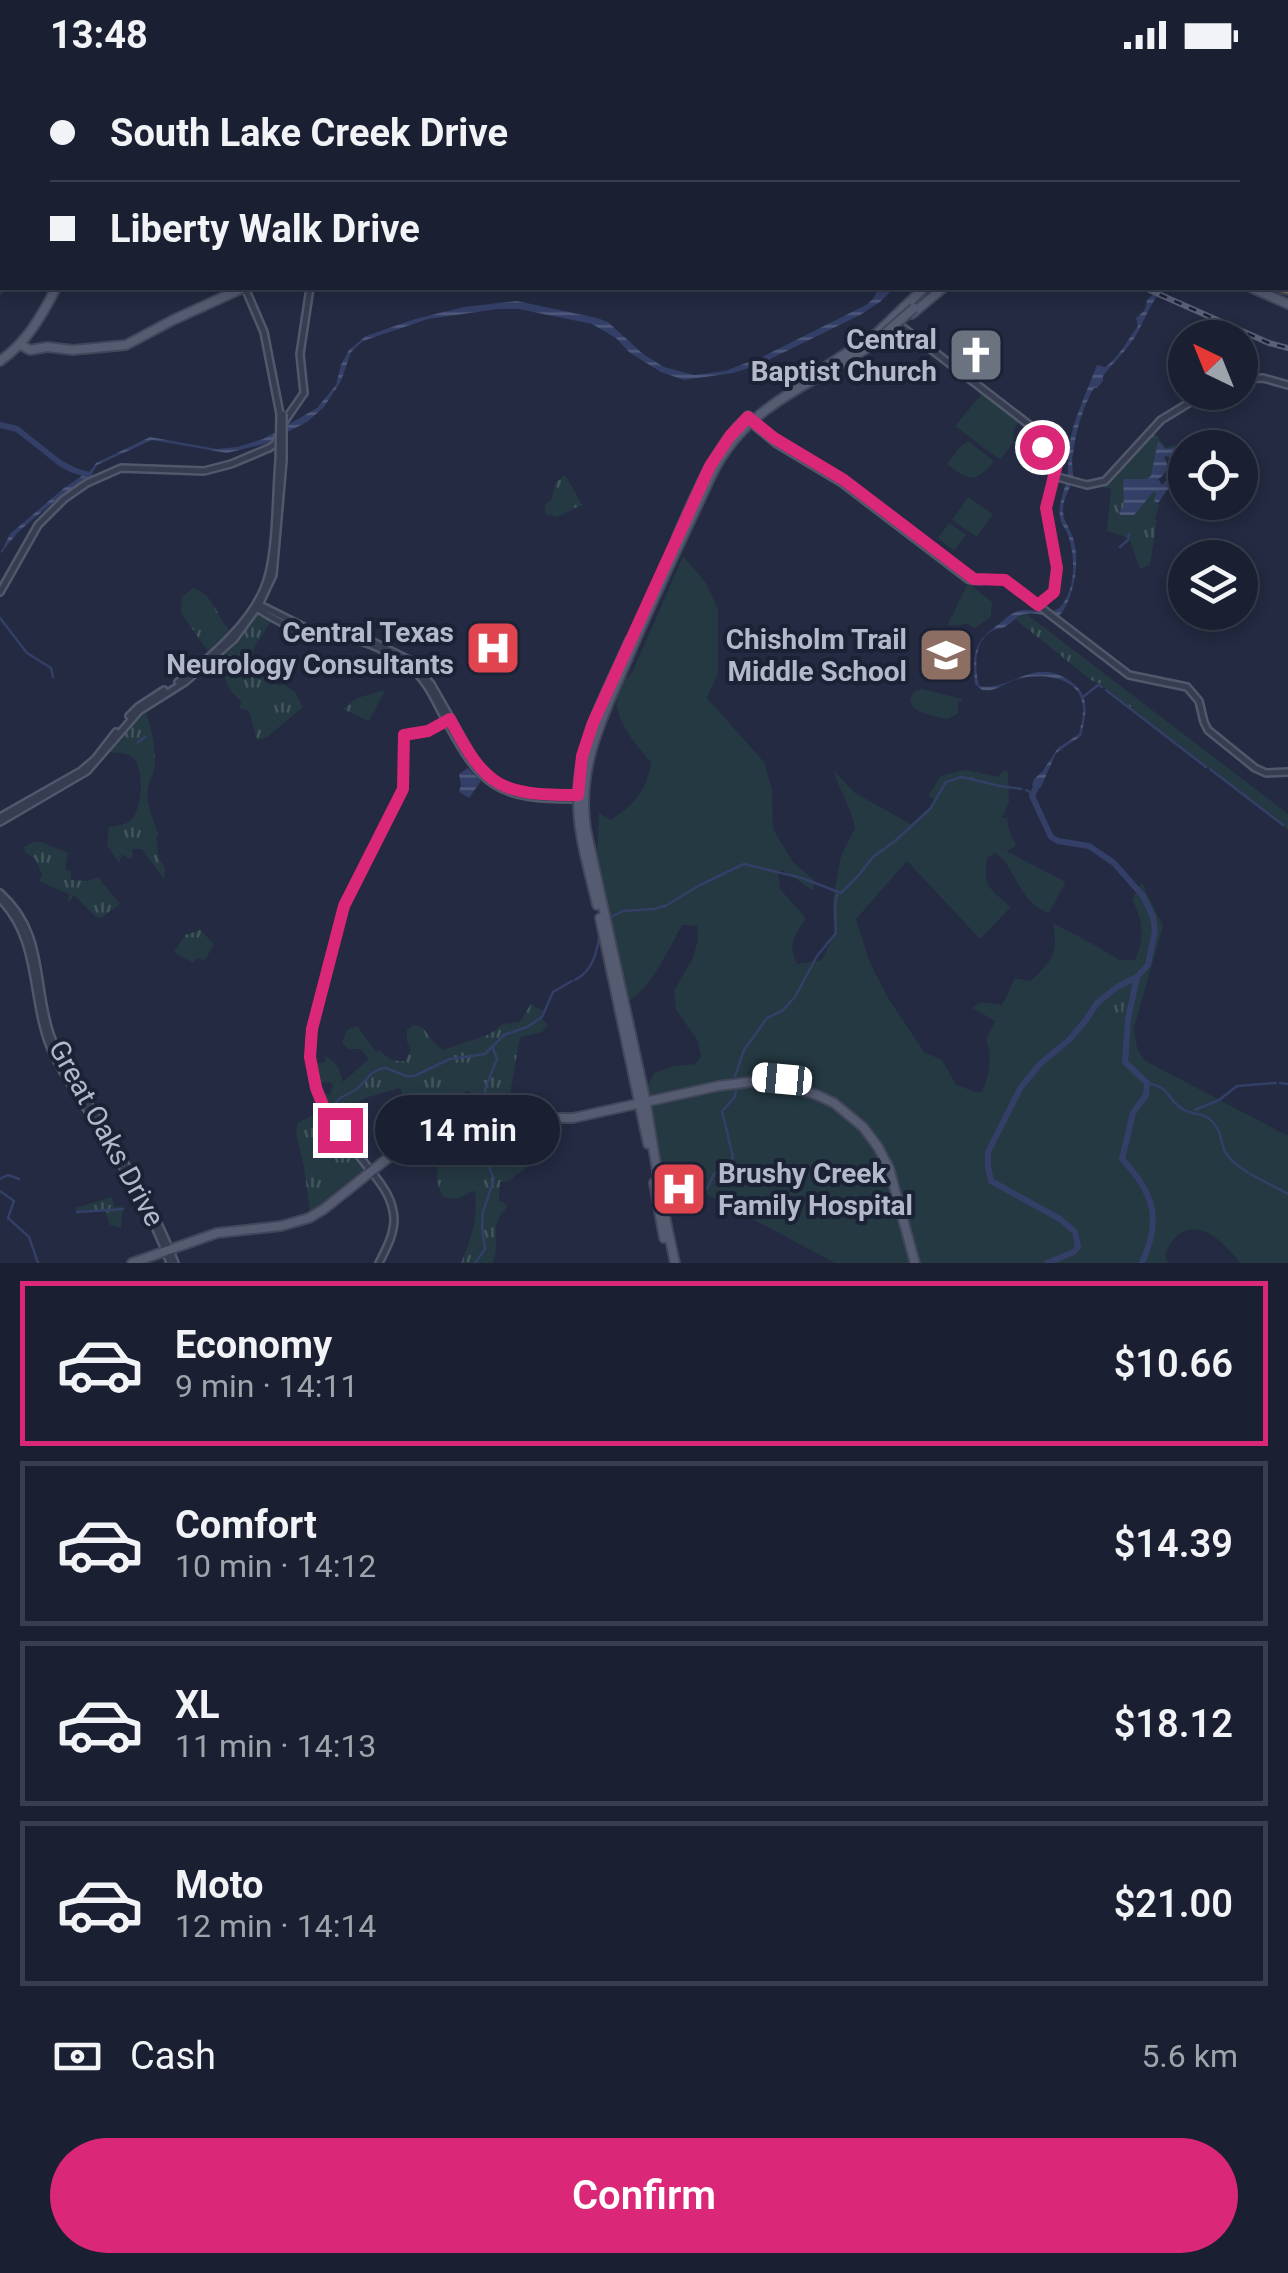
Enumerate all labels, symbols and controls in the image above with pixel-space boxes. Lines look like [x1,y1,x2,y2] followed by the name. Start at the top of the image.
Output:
[50,13,148,57] text: 13:48
[110,111,508,155] text: South Lake Creek Drive
[110,207,420,251] text: Liberty Walk Drive
[1168,320,1258,410] north arrow
[1168,320,1258,630] map controls
[751,323,937,388] place label: Central Baptist Church
[946,325,1006,385] church icon: Central Baptist Church
[1020,425,1065,470] route start
[1168,430,1258,520] button: locate
[1168,540,1258,630] button: layers
[166,616,454,681] place label: Central Texas Neurology Consultants
[463,618,523,678] hospital icon: Central Texas Neurology Consultants
[726,623,907,688] place label: Chisholm Trail Middle School
[916,625,976,685] school or university icon: Chisholm Trail Middle School
[42,1035,171,1232] street label: Great Oaks Drive
[751,1061,813,1097] car
[375,1095,560,1165] callout: 14 min
[318,1108,363,1153] route end
[418,1111,517,1149] text: 14 min
[718,1157,913,1222] place label: Brushy Creek Family Hospital
[649,1159,709,1219] hospital icon: Brushy Creek Family Hospital
[55,1319,145,1409] icon: car
[175,1323,332,1367] text: Economy
[1114,1342,1233,1386] text: $10.66
[175,1367,358,1405] text: 9 min · 14:11
[55,1499,145,1589] icon: car
[175,1503,317,1547] text: Comfort
[1114,1522,1233,1566] text: $14.39
[175,1547,376,1585] text: 10 min · 14:12
[55,1679,145,1769] icon: car
[175,1683,220,1727] text: XL
[1114,1702,1233,1746] text: $18.12
[175,1727,376,1765] text: 11 min · 14:13
[55,1859,145,1949] icon: car
[175,1863,264,1907] text: Moto
[1114,1882,1233,1926] text: $21.00
[175,1907,376,1945] text: 12 min · 14:14
[50,2029,105,2084] icon: cash
[130,2034,216,2078] text: Cash
[1141,2037,1238,2075] text: 5.6 km
[50,2138,1238,2253] button: Confirm

